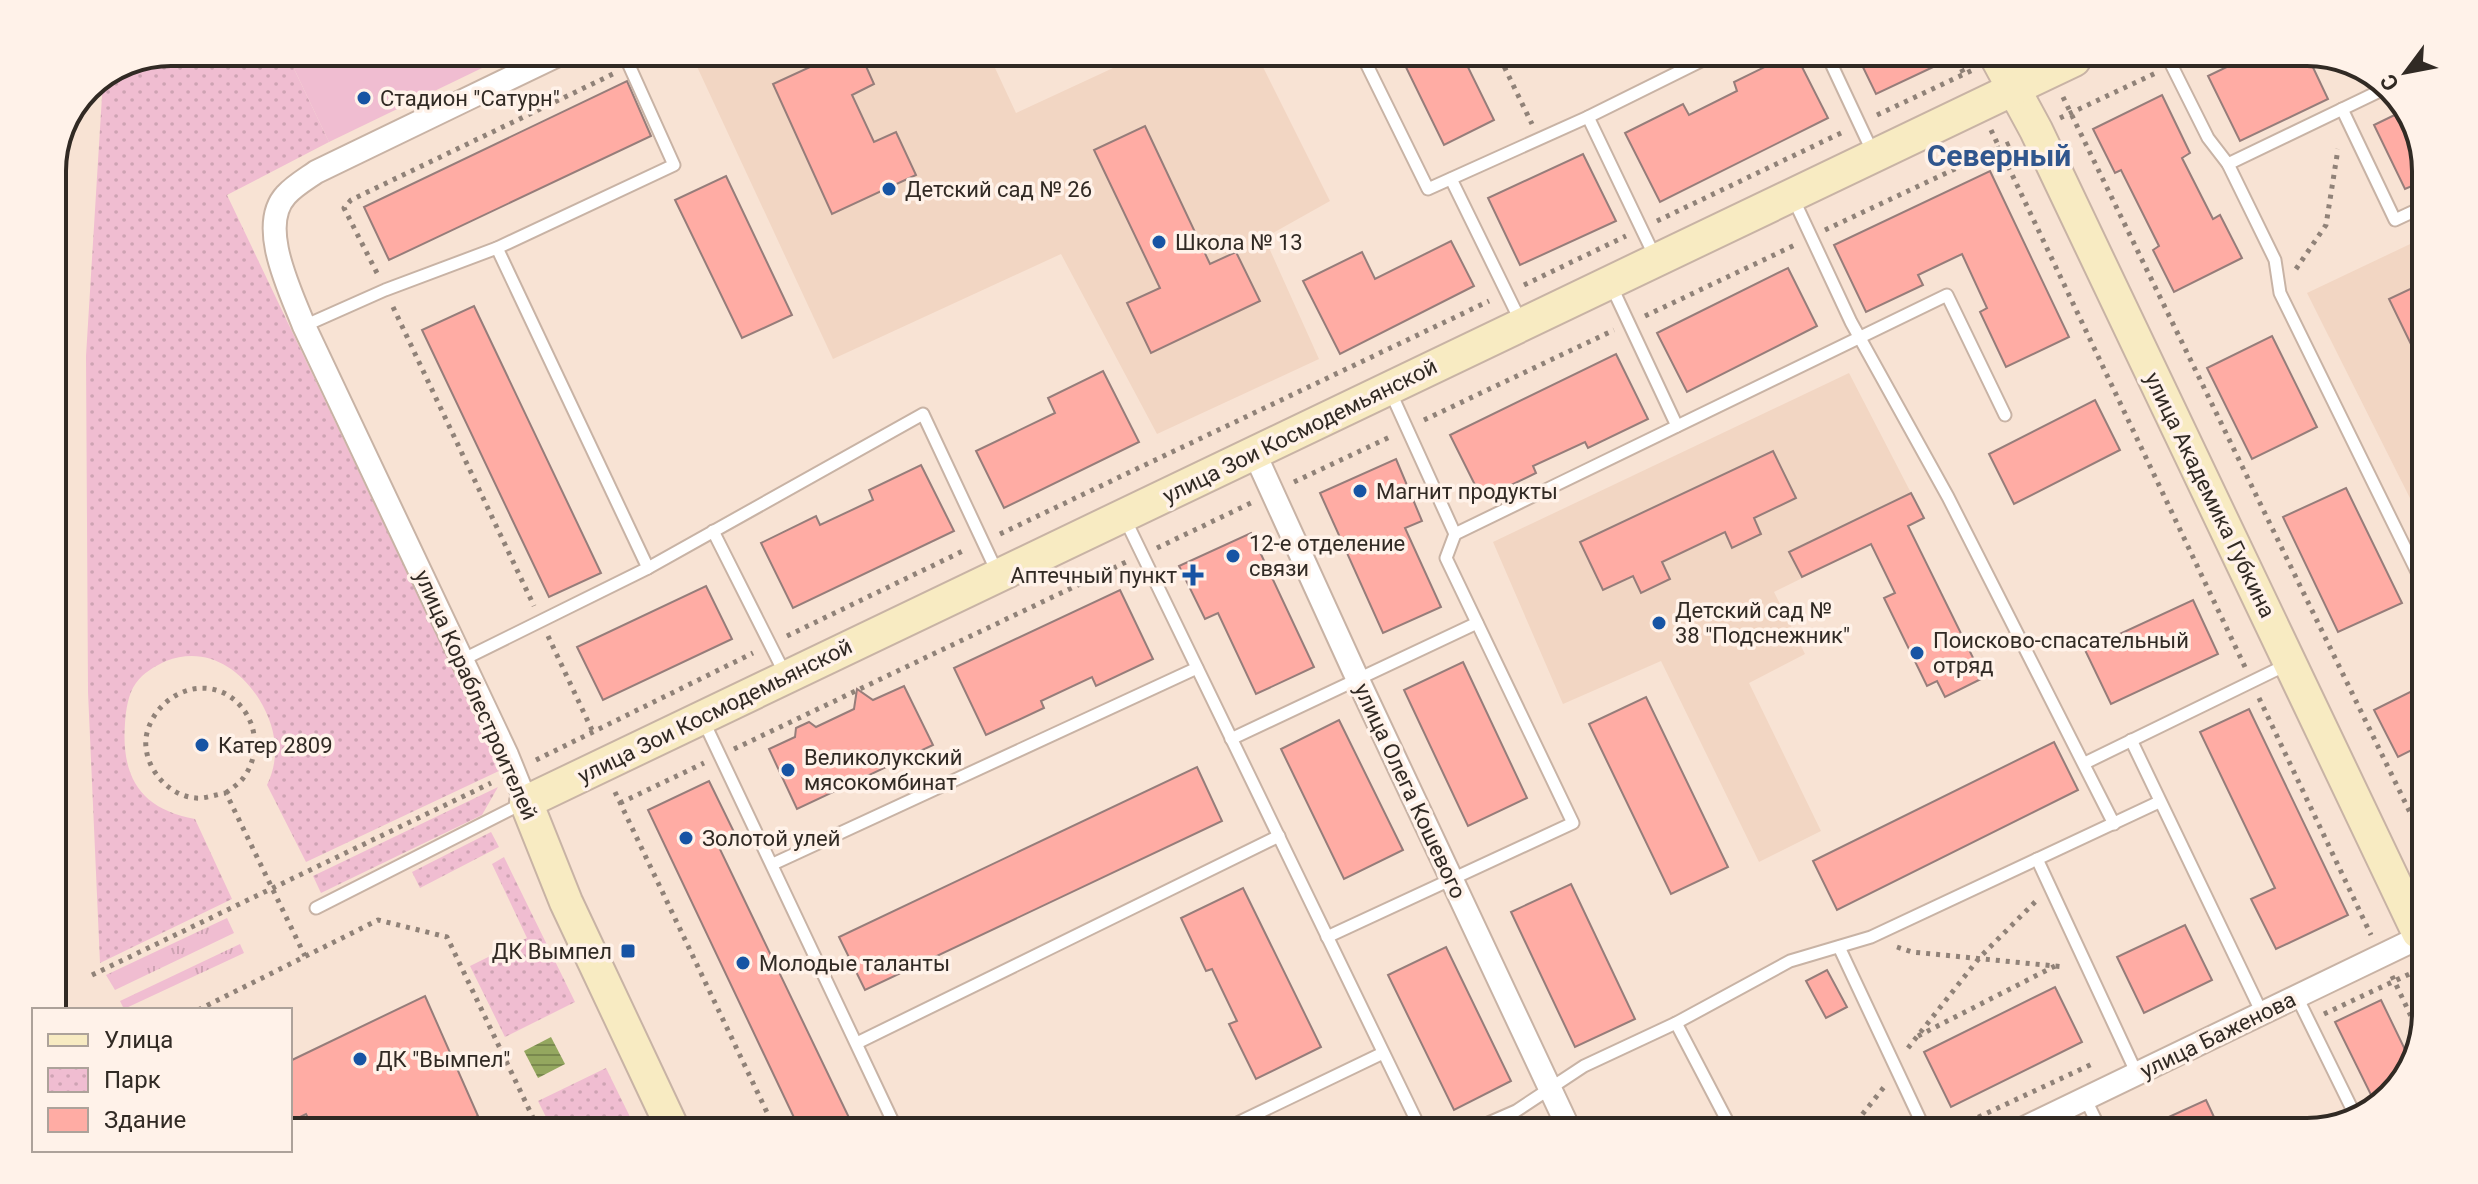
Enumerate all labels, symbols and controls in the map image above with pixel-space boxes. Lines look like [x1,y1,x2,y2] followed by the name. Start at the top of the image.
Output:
[2366,32,2446,112] north arrow
[2375,70,2404,95] text: С
[380,86,560,111] place label: Стадион "Сатурн"
[355,89,373,107] marker: Стадион "Сатурн"
[1927,138,2071,173] district label: Северный
[905,177,1092,202] place label: Детский сад № 26
[880,180,898,198] marker: Детский сад № 26
[1175,230,1303,255] place label: Школа № 13
[1150,233,1168,251] marker: Школа № 13
[1159,354,1441,508] street label: улица Зои Космодемьянской
[2140,368,2280,622] street label: улица Академика Губкина
[1376,479,1558,504] place label: Магнит продукты
[1351,482,1369,500] marker: Магнит продукты
[1249,531,1405,581] place label: 12-е отделение связи
[1224,547,1242,565] marker: 12-е отделение связи
[1010,563,1177,588] place label: Аптечный пункт
[409,566,543,824] street label: улица Кораблестроителей
[1184,566,1202,584] marker: Аптечный пункт
[1675,598,1850,648] place label: Детский сад № 38 "Подснежник"
[1650,614,1668,632] marker: Детский сад № 38 "Подснежник"
[1933,628,2189,678] place label: Поисково-спасательный отряд
[574,634,856,788] street label: улица Зои Космодемьянской
[1908,644,1926,662] marker: Поисково-спасательный отряд
[1349,679,1471,903] street label: улица Олега Кошевого
[218,733,333,758] place label: Катер 2809
[193,736,211,754] marker: Катер 2809
[804,745,962,795] place label: Великолукский мясокомбинат
[779,761,797,779] marker: Великолукский мясокомбинат
[702,826,840,851] place label: Золотой улей
[677,829,695,847] marker: Золотой улей
[492,939,612,964] place label: ДК Вымпел
[619,942,637,960] marker: ДК Вымпел
[759,951,950,976] place label: Молодые таланты
[734,954,752,972] marker: Молодые таланты
[2136,987,2300,1083] street label: улица Баженова
[32,1008,292,1152] legend
[104,1026,173,1054] text: Улица
[376,1047,510,1072] place label: ДК "Вымпел"
[351,1050,369,1068] marker: ДК "Вымпел"
[104,1066,161,1094] text: Парк
[104,1106,186,1134] text: Здание

